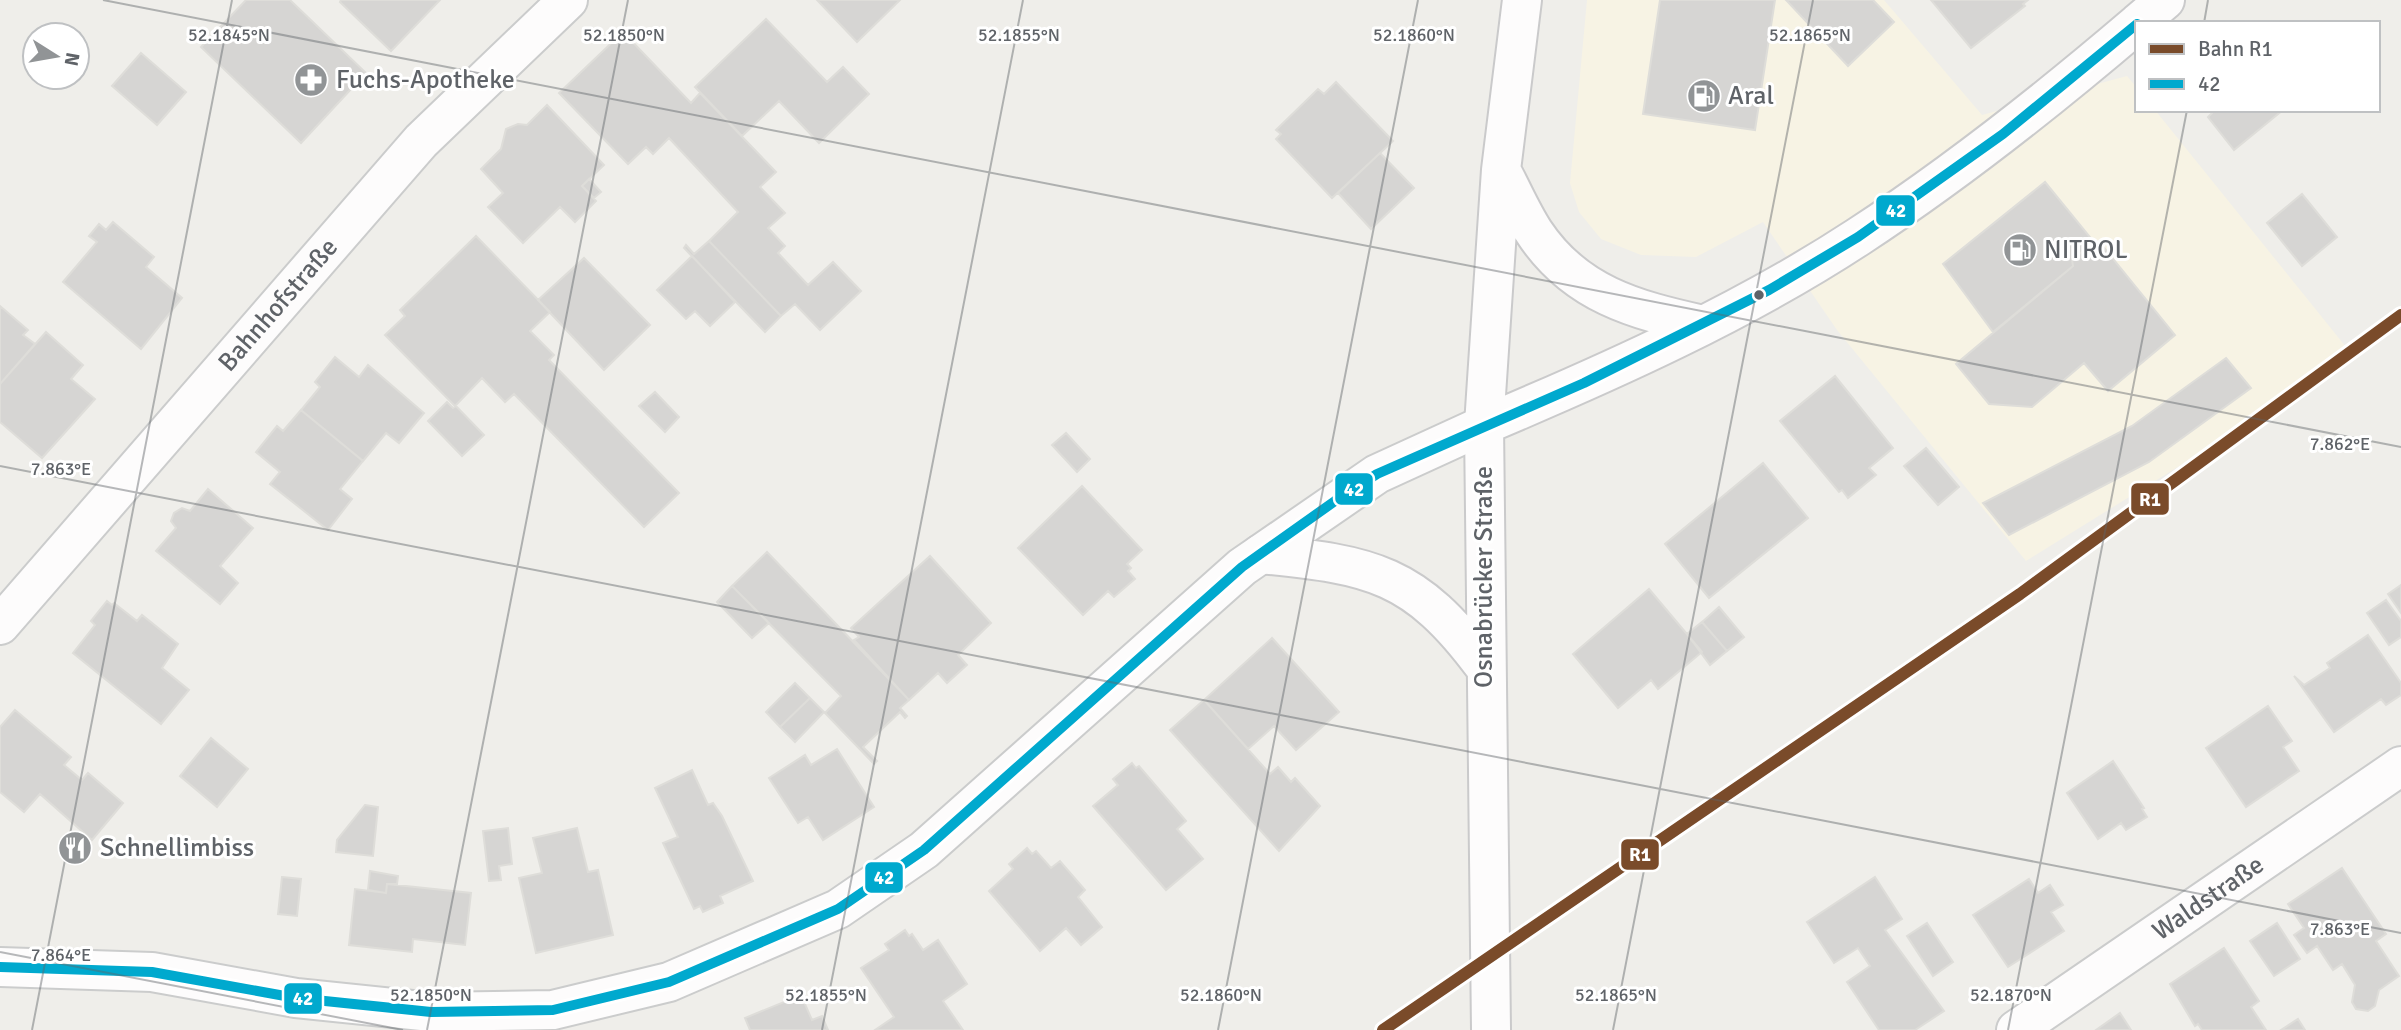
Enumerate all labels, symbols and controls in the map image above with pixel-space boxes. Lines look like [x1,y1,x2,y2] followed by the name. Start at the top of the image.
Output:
[21,21,91,91] north arrow
[2135,21,2380,112] legend
[188,24,270,46] text: 52.1845°N
[583,24,665,46] text: 52.1850°N
[978,24,1060,46] text: 52.1855°N
[1373,24,1455,46] text: 52.1860°N
[1769,24,1851,46] text: 52.1865°N
[2198,36,2273,62] text: Bahn R1
[59,50,85,68] text: N
[292,61,330,99] pharmacy icon: Fuchs-Apotheke
[336,64,515,96] place label: Fuchs-Apotheke
[2198,71,2221,97] text: 42
[1685,77,1723,115] fuel station icon: Aral
[1728,80,1774,112] place label: Aral
[1875,194,1916,227] line badge: 42
[1886,199,1906,223] text: 42
[2001,231,2039,269] fuel station icon: NITROL
[212,232,345,378] street label: Bahnhofstraße
[2044,234,2128,266] place label: NITROL
[1752,288,1766,302] unlabelled marker
[2310,433,2370,455] text: 7.862°E
[31,458,91,480] text: 7.863°E
[1468,466,1500,688] street label: Osnabrücker Straße
[1334,472,1374,506] line badge: 42
[1344,478,1364,502] text: 42
[2130,482,2170,516] line badge: R1
[2139,488,2161,512] text: R1
[56,829,94,867] restaurant icon: Schnellimbiss
[100,832,254,864] place label: Schnellimbiss
[1620,838,1660,871] line badge: R1
[1629,843,1651,867] text: R1
[2146,849,2270,948] street label: Waldstraße
[864,861,904,894] line badge: 42
[874,866,894,890] text: 42
[2310,918,2370,940] text: 7.863°E
[31,944,91,966] text: 7.864°E
[283,982,323,1015] line badge: 42
[390,984,472,1006] text: 52.1850°N
[785,984,867,1006] text: 52.1855°N
[1180,984,1262,1006] text: 52.1860°N
[1575,984,1657,1006] text: 52.1865°N
[1970,984,2052,1006] text: 52.1870°N
[293,987,313,1011] text: 42

